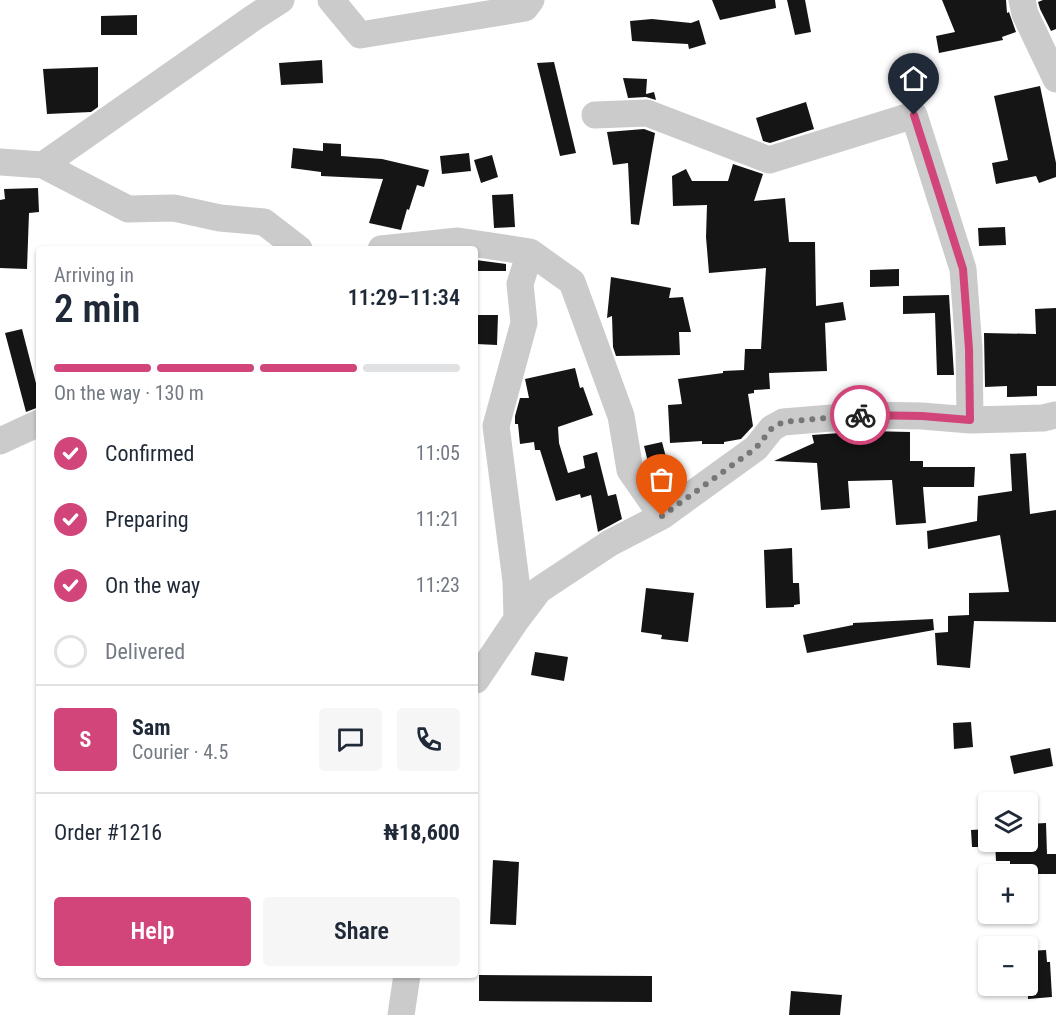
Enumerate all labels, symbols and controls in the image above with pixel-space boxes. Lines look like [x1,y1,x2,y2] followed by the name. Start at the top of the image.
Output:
[888,53,939,115] pin
[897,62,930,95] icon: home
[54,263,134,287] text: Arriving in
[348,285,460,310] text: 11:29–11:34
[54,286,140,332] text: 2 min
[54,381,204,405] text: On the way · 130 m
[830,385,890,445] courier
[844,399,877,432] icon: bike
[54,437,87,470] icon: check
[105,441,194,466] text: Confirmed
[416,441,460,465] text: 11:05
[636,454,687,516] pin
[645,463,678,496] icon: bag
[54,503,87,536] icon: check
[105,507,189,532] text: Preparing
[416,507,460,531] text: 11:21
[54,569,87,602] icon: check
[105,573,200,598] text: On the way
[416,573,460,597] text: 11:23
[105,639,185,664] text: Delivered
[319,708,382,771] button: chat
[397,708,460,771] button: phone
[132,715,171,740] text: Sam
[80,727,91,752] text: S
[132,740,228,764] text: Courier · 4.5
[978,792,1038,996] map controls
[978,792,1038,852] button: layers
[54,820,162,845] text: Order #1216
[383,820,460,845] text: ₦18,600
[978,864,1038,924] button: +
[54,897,251,966] button: Help
[263,897,460,966] button: Share
[978,936,1038,996] button: −

